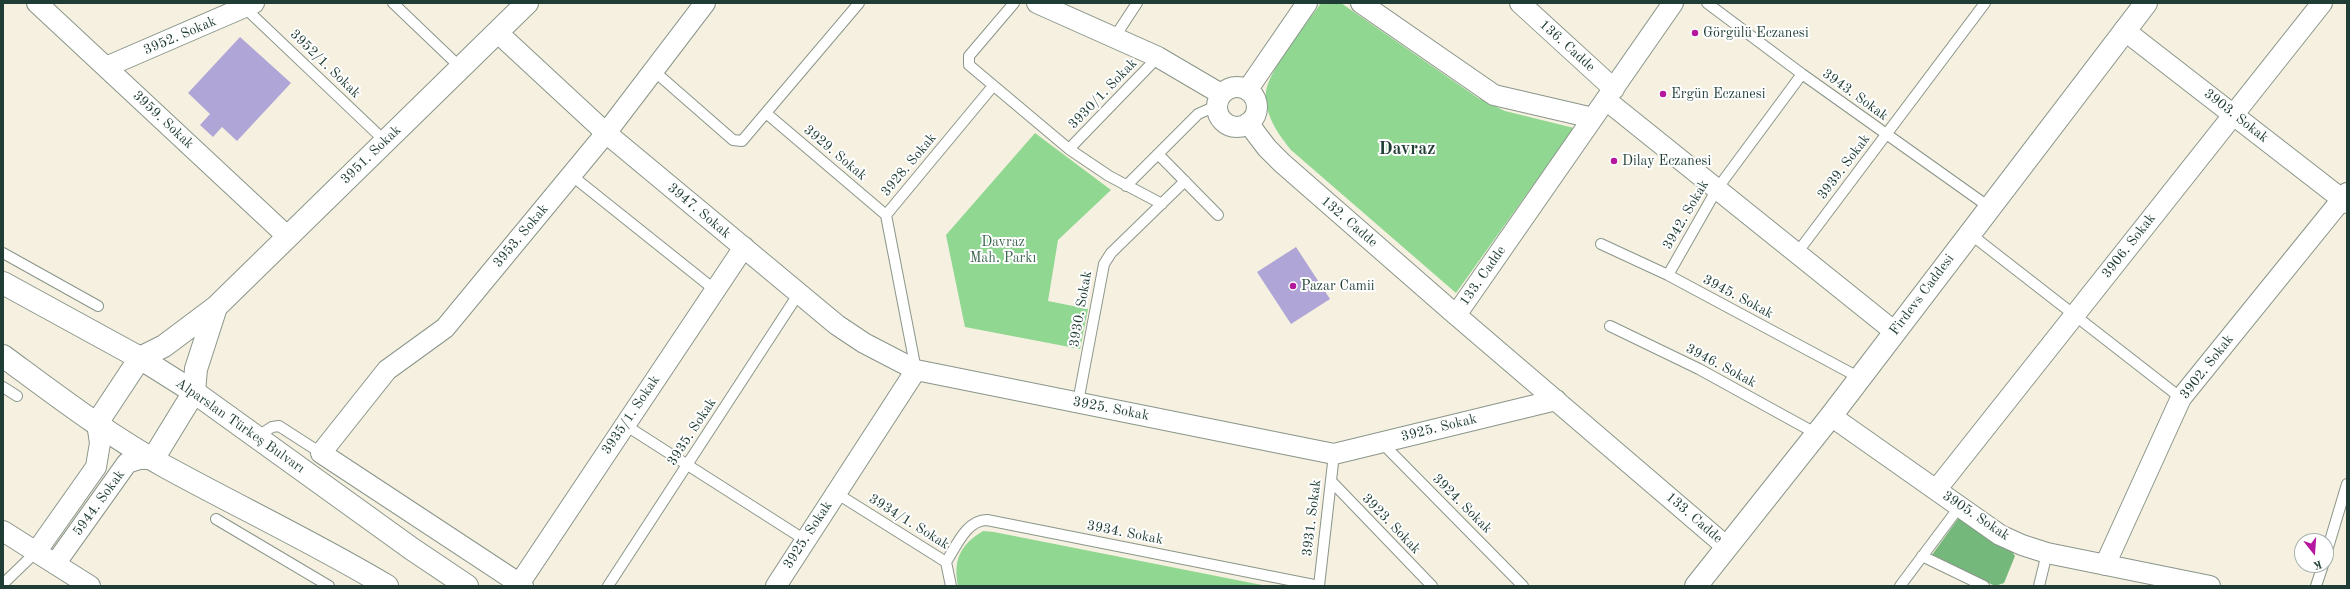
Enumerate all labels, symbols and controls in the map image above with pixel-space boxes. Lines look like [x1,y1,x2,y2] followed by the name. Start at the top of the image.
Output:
[141,13,219,59] street label: 3952. Sokak
[1536,16,1598,76] street label: 136. Cadde
[1703,25,1809,41] place label: Görgülü Eczanesi
[286,26,364,102] street label: 3952/1. Sokak
[1690,28,1700,38] marker: Görgülü Eczanesi
[1065,55,1141,133] street label: 3930/1. Sokak
[1819,65,1891,125] street label: 3943. Sokak
[1671,86,1766,102] place label: Ergün Eczanesi
[2200,86,2272,146] street label: 3903. Sokak
[129,87,197,153] street label: 3959. Sokak
[1658,89,1668,99] marker: Ergün Eczanesi
[337,122,405,188] street label: 3951. Sokak
[800,122,870,184] street label: 3929. Sokak
[878,130,940,200] street label: 3928. Sokak
[1814,131,1874,203] street label: 3939. Sokak
[1378,138,1436,160] district label: Davraz
[1622,153,1711,169] place label: Dilay Eczanesi
[1609,156,1619,166] marker: Dilay Eczanesi
[1659,177,1713,253] street label: 3942. Sokak
[664,180,734,242] street label: 3947. Sokak
[1317,193,1381,251] street label: 132. Cadde
[490,201,552,271] street label: 3953. Sokak
[2099,210,2159,282] street label: 3906. Sokak
[970,234,1036,266] park label: Davraz Mah. Parkı
[1456,243,1510,309] street label: 133. Cadde
[1886,251,1958,339] street label: Firdevs Caddesi
[1066,269,1096,349] street label: 3930. Sokak
[1700,271,1776,323] street label: 3945. Sokak
[1301,278,1375,294] place label: Pazar Camii
[1288,281,1298,291] marker: Pazar Camii
[2177,331,2237,403] street label: 3902. Sokak
[1683,340,1759,392] street label: 3946. Sokak
[598,372,664,458] street label: 3935/1. Sokak
[172,375,308,477] street label: Alparslan Türkeş Bulvarı
[1071,393,1151,425] street label: 3925. Sokak
[664,395,720,469] street label: 3935. Sokak
[1399,410,1479,446] street label: 3925. Sokak
[69,467,129,539] street label: 5944. Sokak
[1429,471,1495,537] street label: 3924. Sokak
[1299,479,1325,557] street label: 3931. Sokak
[1939,487,2013,545] street label: 3905. Sokak
[1662,489,1726,547] street label: 133. Cadde
[1358,490,1424,558] street label: 3923. Sokak
[866,491,952,553] street label: 3934/1. Sokak
[780,498,836,572] street label: 3925. Sokak
[1085,517,1165,549] street label: 3934. Sokak
[2294,533,2334,573] north arrow
[2312,557,2323,570] text: K

